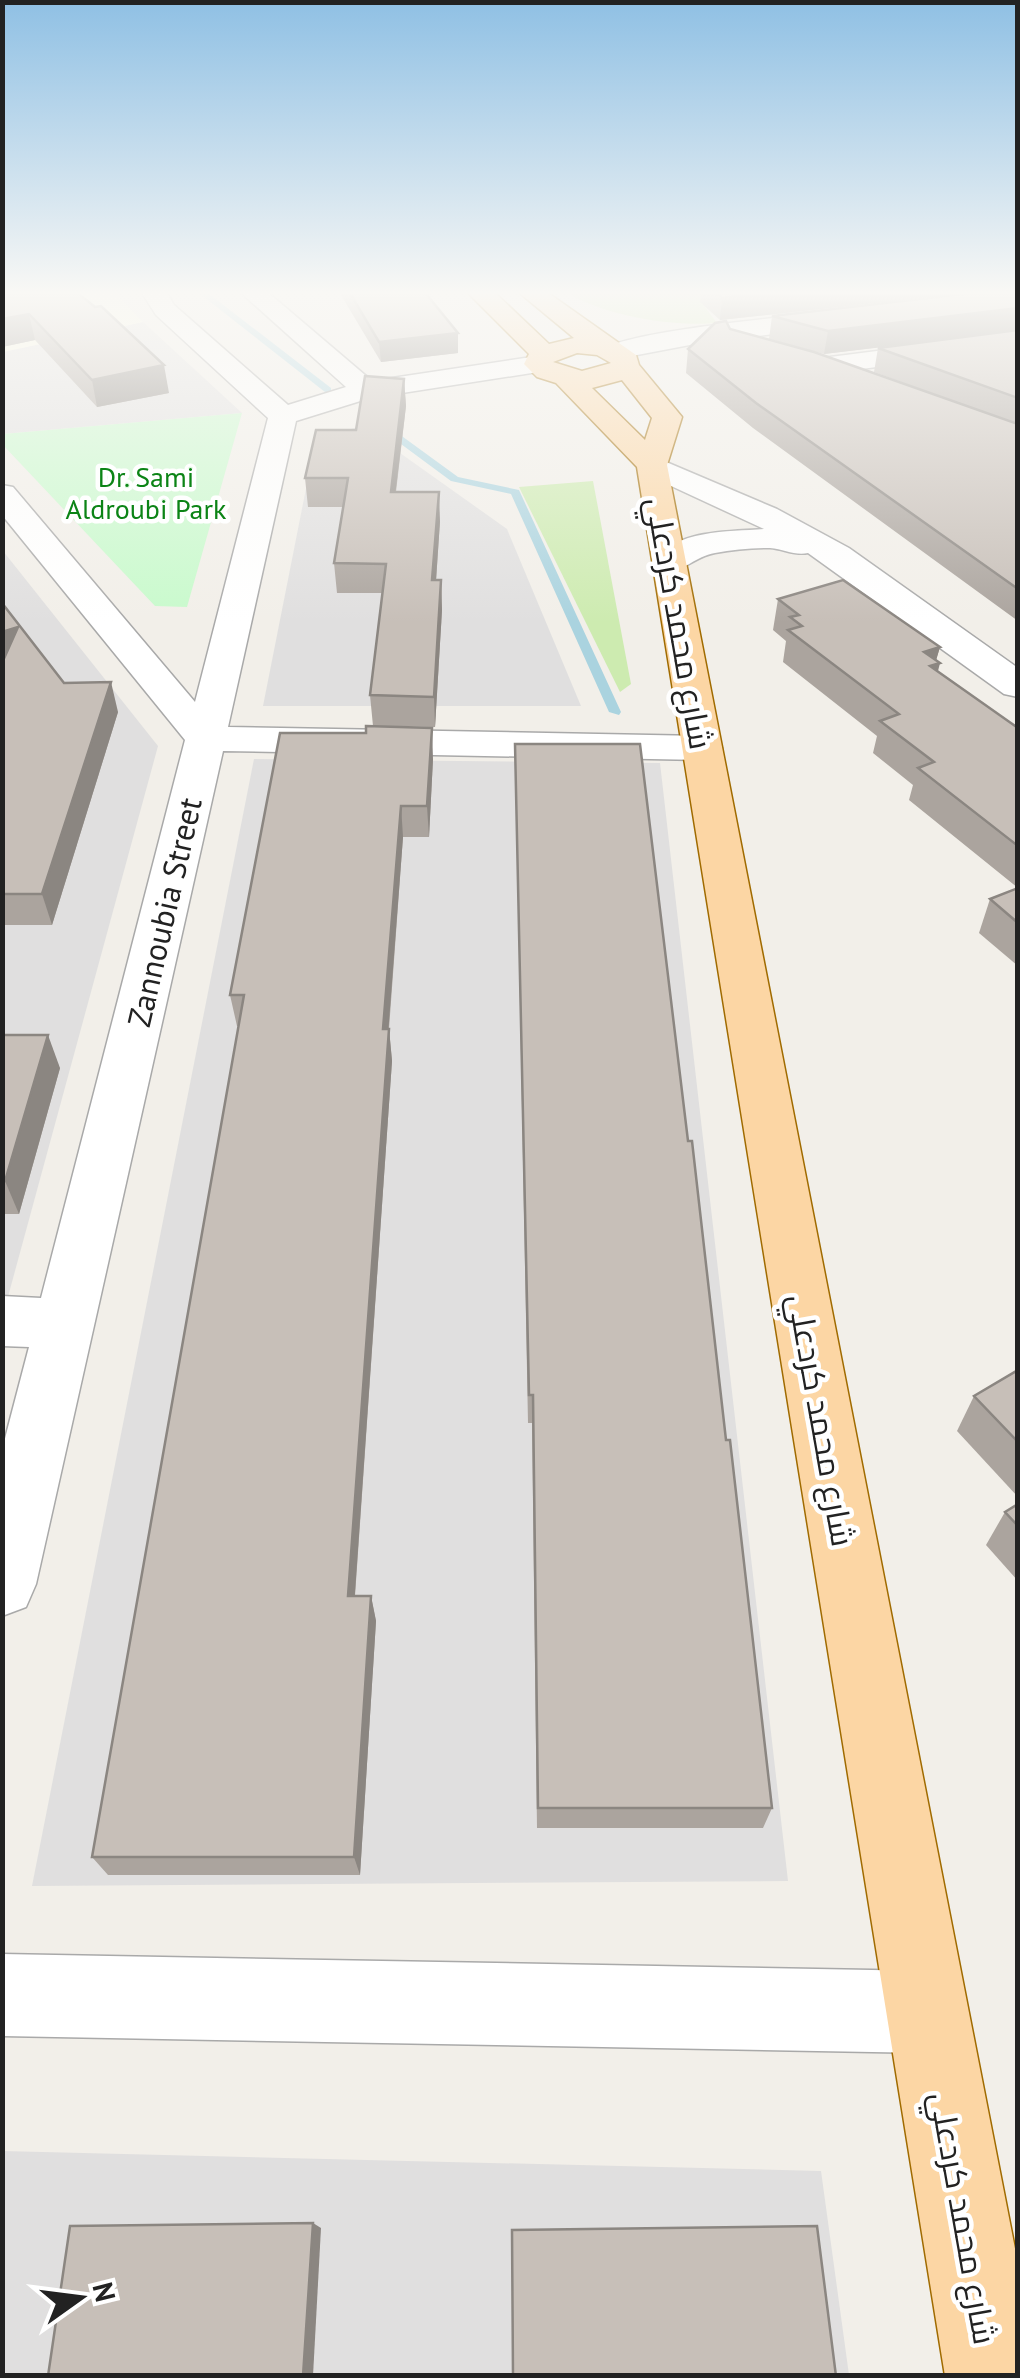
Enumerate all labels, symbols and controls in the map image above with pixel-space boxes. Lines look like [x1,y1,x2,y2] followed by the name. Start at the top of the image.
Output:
[66,458,227,527] park label: Dr. Sami Aldroubi Park
[632,494,723,753] street label: شارع محمد كردعلي
[117,793,211,1031] street label: Zannoubia Street
[774,1291,865,1550] street label: شارع محمد كردعلي
[916,2089,1007,2348] street label: شارع محمد كردعلي
[30,2248,130,2348] north arrow
[85,2278,125,2305] text: N

